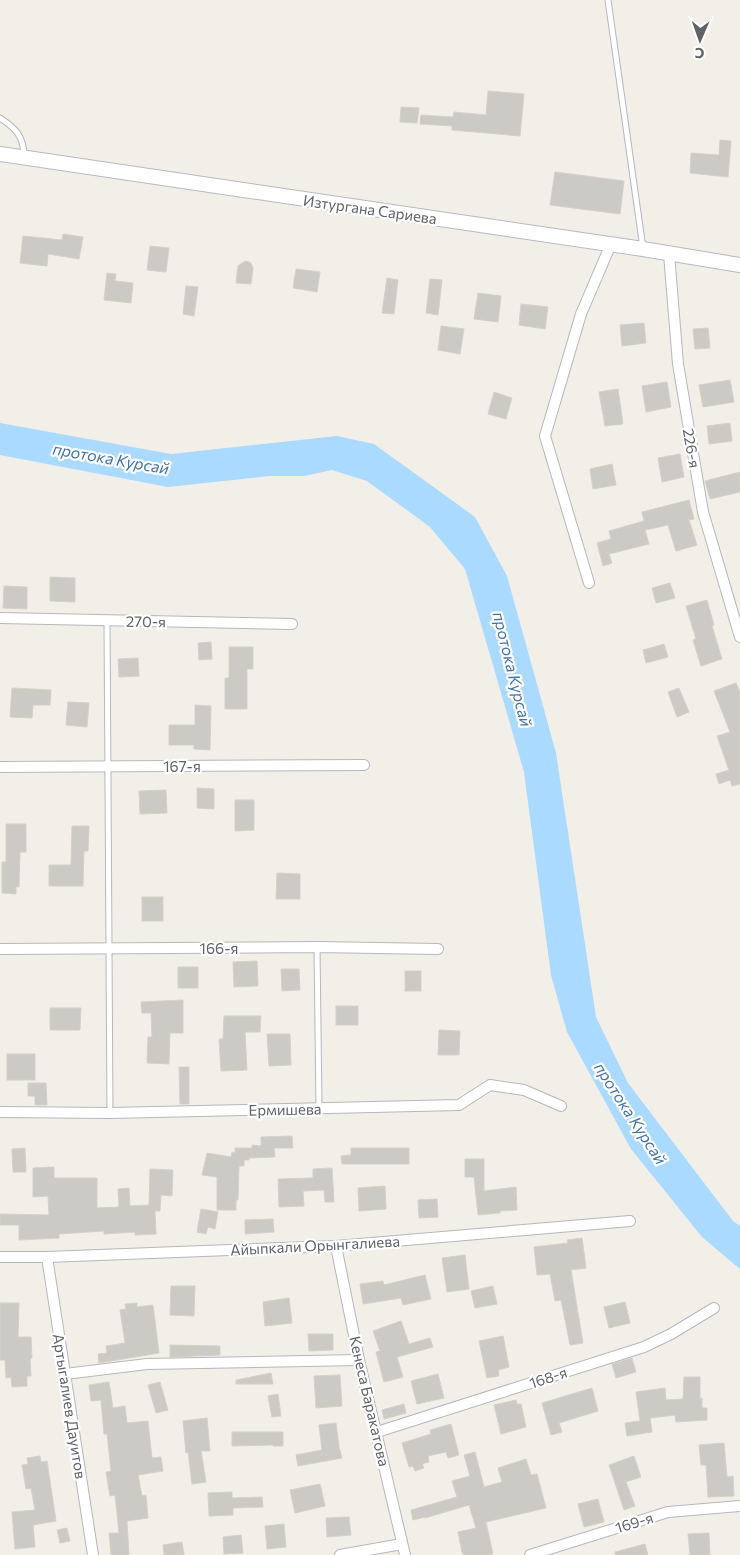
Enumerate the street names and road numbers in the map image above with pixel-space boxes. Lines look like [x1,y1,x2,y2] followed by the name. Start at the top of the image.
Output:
[302,191,438,227] street label: Изтургана Сариева
[680,427,704,469] street label: 226-я
[126,612,166,630] street label: 270-я
[163,757,201,775] street label: 167-я
[200,939,238,957] street label: 166-я
[248,1099,322,1119] street label: Ермишева
[230,1232,400,1258] street label: Айыпкали Орынгалиева
[50,1332,90,1480] street label: Артыгалиев Дауитов
[346,1334,394,1468] street label: Кенеса Баракатова
[527,1362,569,1392] street label: 168-я
[613,1508,655,1536] street label: 169-я

